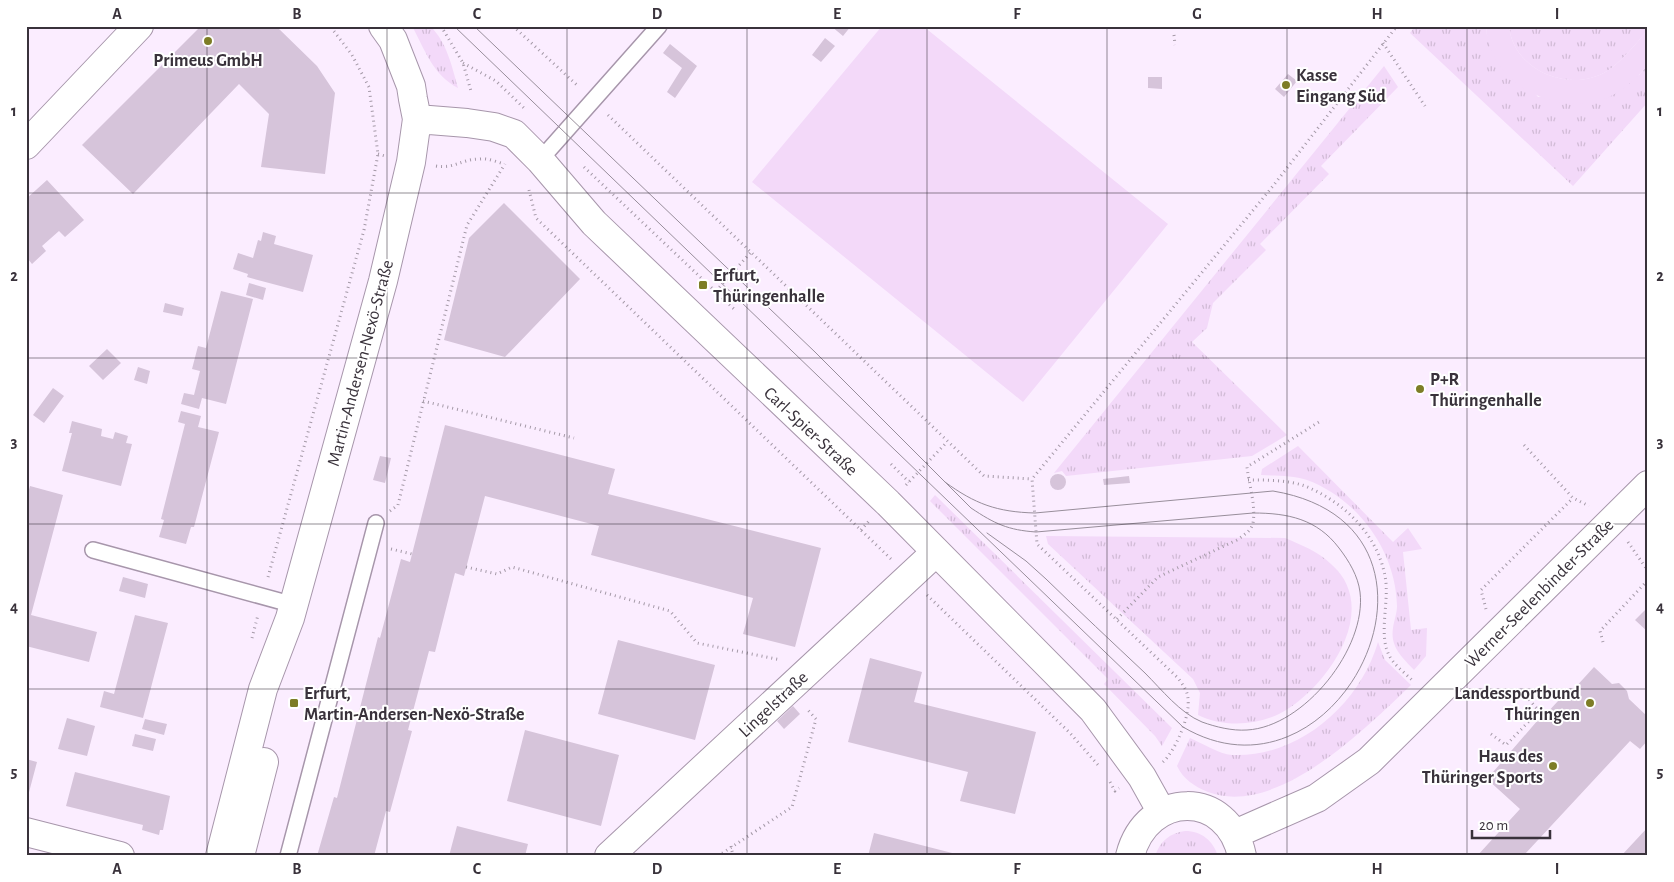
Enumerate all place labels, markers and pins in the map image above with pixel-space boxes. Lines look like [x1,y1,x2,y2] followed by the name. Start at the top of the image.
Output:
[202,35,214,47] marker: Primeus GmbH
[153,52,263,70] place label: Primeus GmbH
[1296,67,1386,106] place label: Kasse Eingang Süd
[1280,79,1292,91] marker: Kasse Eingang Süd
[713,267,825,306] place label: Erfurt, Thüringenhalle
[697,279,709,291] marker: Erfurt, Thüringenhalle
[1430,371,1542,410] place label: P+R Thüringenhalle
[1414,383,1426,395] marker: P+R Thüringenhalle
[304,685,524,724] place label: Erfurt, Martin-Andersen-Nexö-Straße
[1454,685,1581,724] place label: Landessportbund Thüringen
[288,697,300,709] marker: Erfurt, Martin-Andersen-Nexö-Straße
[1584,697,1596,709] marker: Landessportbund Thüringen
[1422,748,1543,787] place label: Haus des Thüringer Sports
[1547,760,1559,772] marker: Haus des Thüringer Sports

